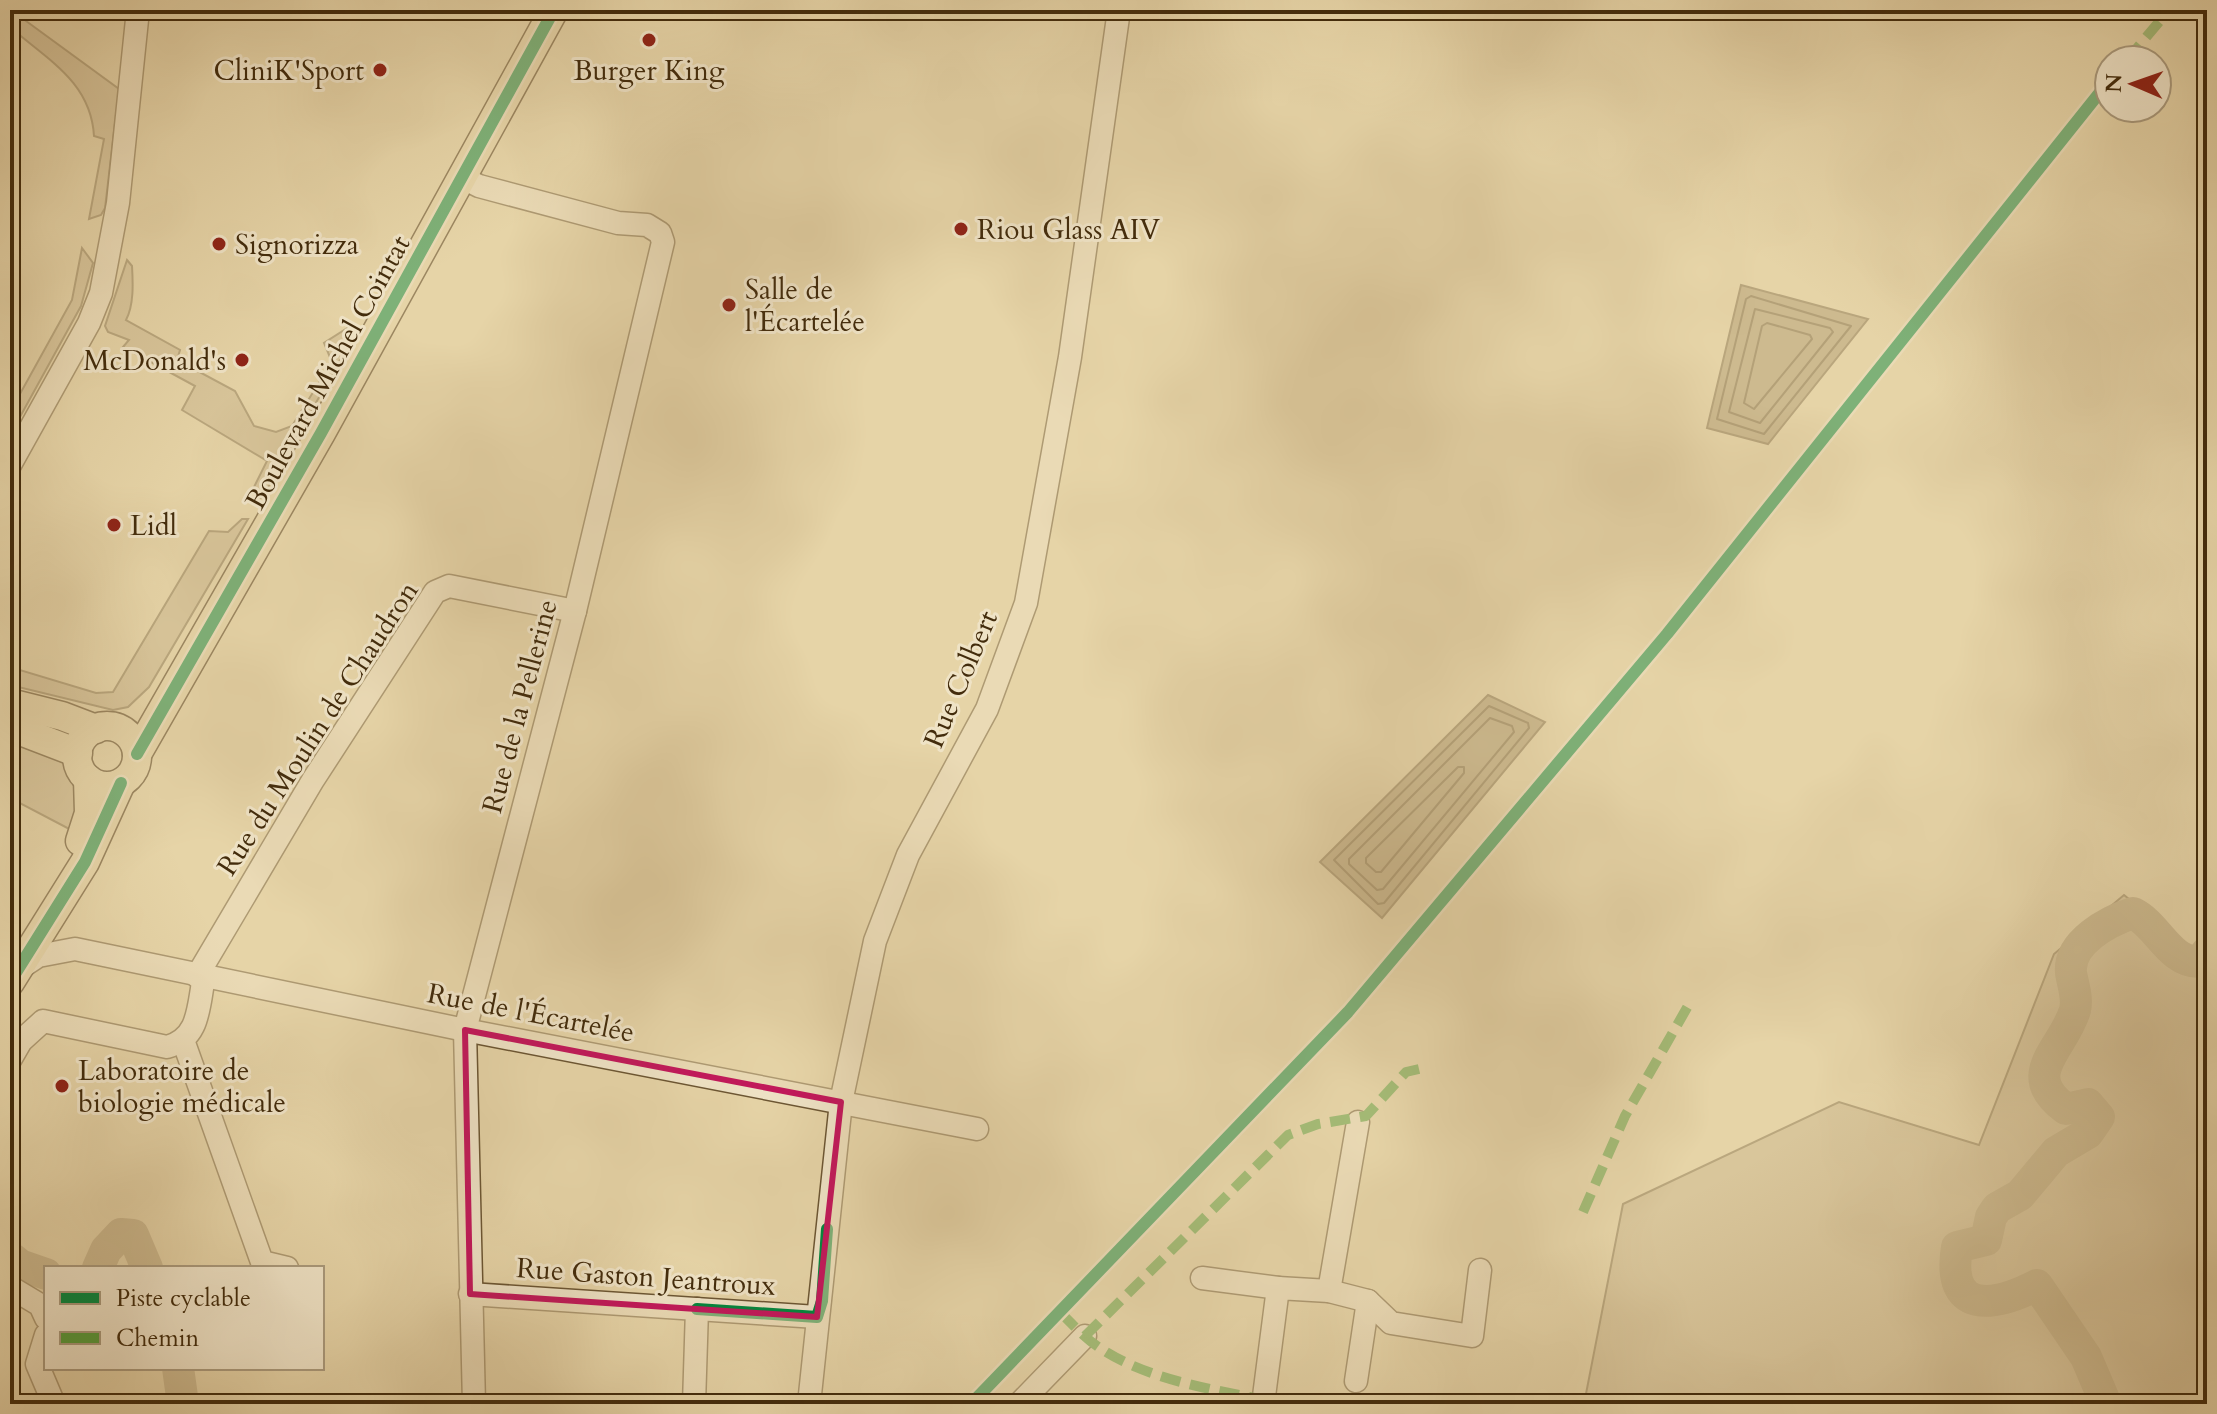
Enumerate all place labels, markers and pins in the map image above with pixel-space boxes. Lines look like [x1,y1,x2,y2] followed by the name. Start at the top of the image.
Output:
[640,31,658,49] marker: Burger King
[213,52,364,90] place label: CliniK'Sport
[573,52,725,90] place label: Burger King
[371,61,389,79] marker: CliniK'Sport
[977,211,1160,249] place label: Riou Glass AIV
[952,220,970,238] marker: Riou Glass AIV
[235,226,359,264] place label: Signorizza
[210,235,228,253] marker: Signorizza
[745,271,865,341] place label: Salle de l'Écartelée
[720,296,738,314] marker: Salle de l'Écartelée
[83,342,226,380] place label: McDonald's
[233,351,251,369] marker: McDonald's
[130,507,177,545] place label: Lidl
[105,516,123,534] marker: Lidl
[78,1052,286,1122] place label: Laboratoire de biologie médicale
[53,1077,71,1095] marker: Laboratoire de biologie médicale

